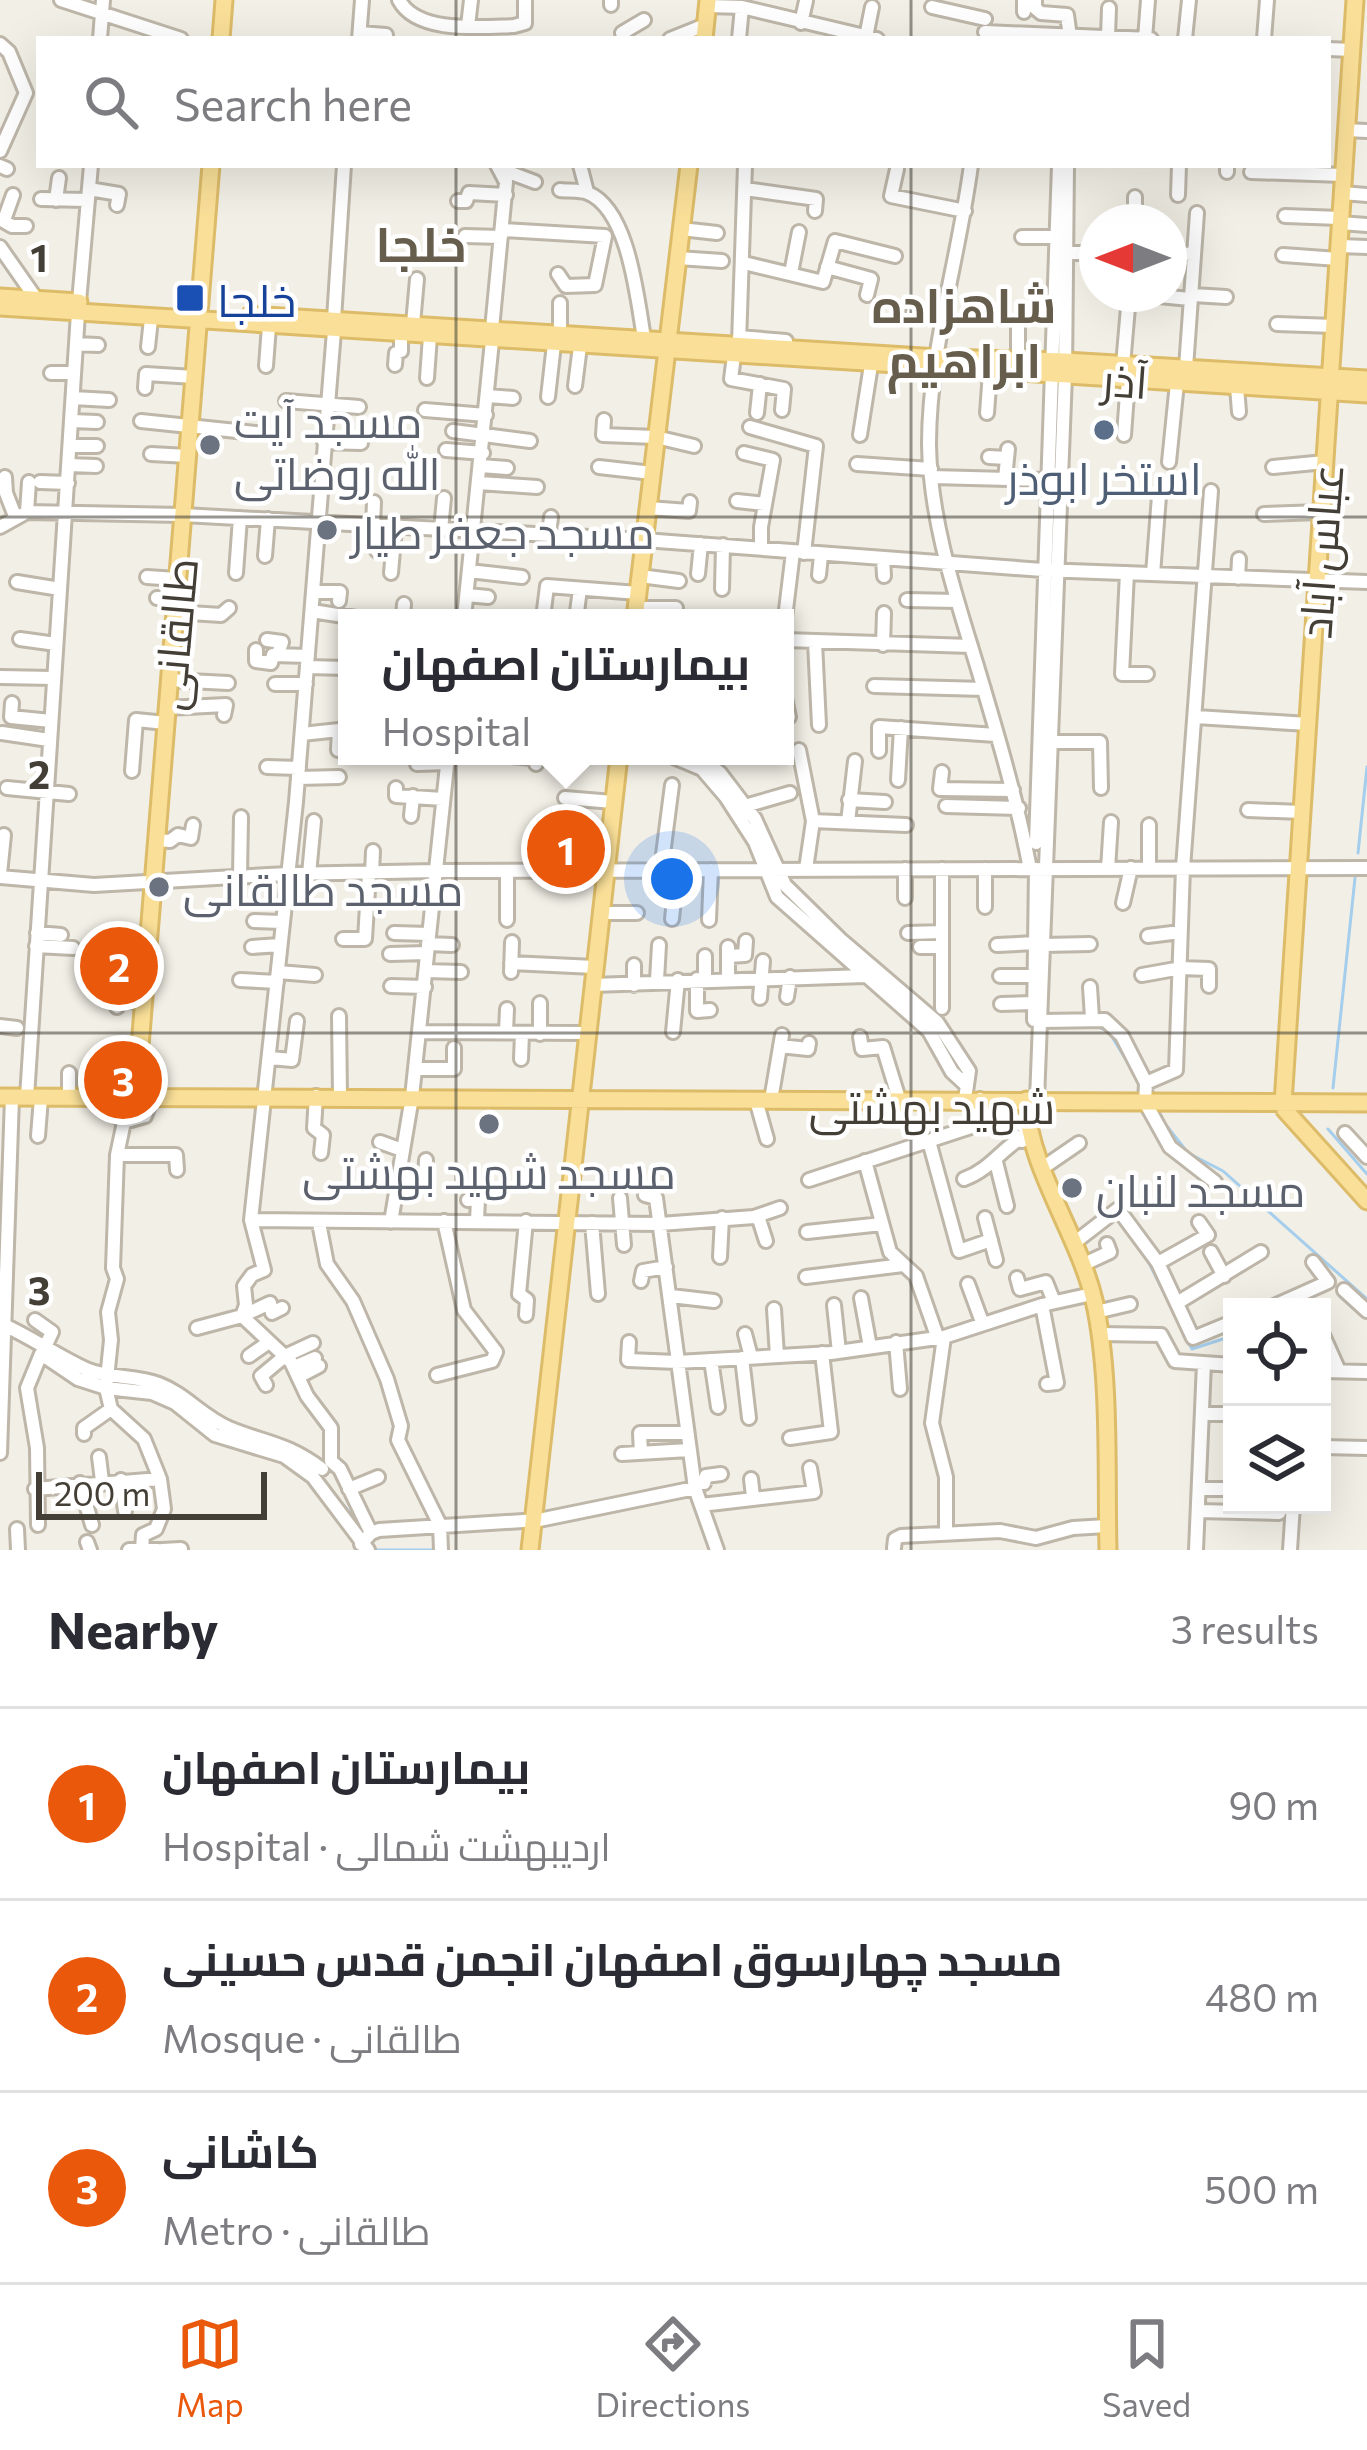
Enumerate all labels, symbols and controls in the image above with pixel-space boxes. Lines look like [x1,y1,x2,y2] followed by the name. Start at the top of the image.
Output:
[36,36,1331,168] search box
[78,69,144,135] icon: search
[174,75,412,130] text: Search here
[1079,204,1187,312] north arrow
[376,213,466,272] district label: خلجا
[30,232,48,280] text: 1
[217,271,296,326] place label: خلجا
[872,274,1056,394] district label: شاهزاده ابراهیم
[174,282,206,314] marker: خلجا
[1097,350,1150,409] street label: آذر
[234,392,440,502] place label: مسجد آیت الله روضاتی
[1091,417,1117,443] marker: استخر ابوذر
[197,432,223,458] marker: مسجد آیت الله روضاتی
[1003,449,1202,505] place label: استخر ابوذر
[1285,462,1356,641] street label: عباس آباد
[348,503,655,559] place label: مسجد جعفر طیار
[314,517,340,543] marker: مسجد جعفر طیار
[139,555,210,713] street label: طالقانی
[338,609,794,765] popup
[382,634,750,689] text: بیمارستان اصفهان
[382,706,531,754] text: Hospital
[28,749,50,797] text: 2
[527,804,605,894] pin: 1
[642,849,702,909] your location
[183,860,463,918] place label: مسجد طالقانی
[146,874,172,900] marker: مسجد طالقانی
[80,921,158,1011] pin: 2
[84,1035,162,1125] pin: 3
[809,1078,1055,1136] street label: شهید بهشتی
[476,1111,502,1137] marker: مسجد شهید بهشتی
[302,1143,676,1201] place label: مسجد شهید بهشتی
[1096,1161,1306,1218] place label: مسجد لنبان
[1059,1175,1085,1201] marker: مسجد لنبان
[28,1265,50,1313] text: 3
[1223,1298,1331,1514] map controls
[1223,1298,1331,1406] button: locate
[1223,1406,1331,1514] button: layers
[36,1466,267,1519] scale bar
[54,1472,150,1513] text: 200 m
[48,1597,218,1660] text: Nearby
[1171,1604,1319,1652] text: 3 results
[162,1738,530,1793] text: بیمارستان اصفهان
[78,1780,96,1828] text: 1
[1228,1780,1319,1828] text: 90 m
[162,1821,611,1869] text: Hospital · اردیبهشت شمالی
[162,1930,1062,1985] text: مسجد چهارسوق اصفهان انجمن قدس حسینی
[76,1972,98,2020] text: 2
[1205,1972,1319,2020] text: 480 m
[162,2013,462,2061] text: Mosque · طالقانی
[162,2122,319,2177] text: کاشانی
[76,2164,98,2212] text: 3
[1204,2164,1319,2212] text: 500 m
[162,2205,430,2253] text: Metro · طالقانی
[176,2311,244,2424] tab: Map
[596,2311,750,2424] tab: Directions
[1102,2311,1191,2424] tab: Saved

